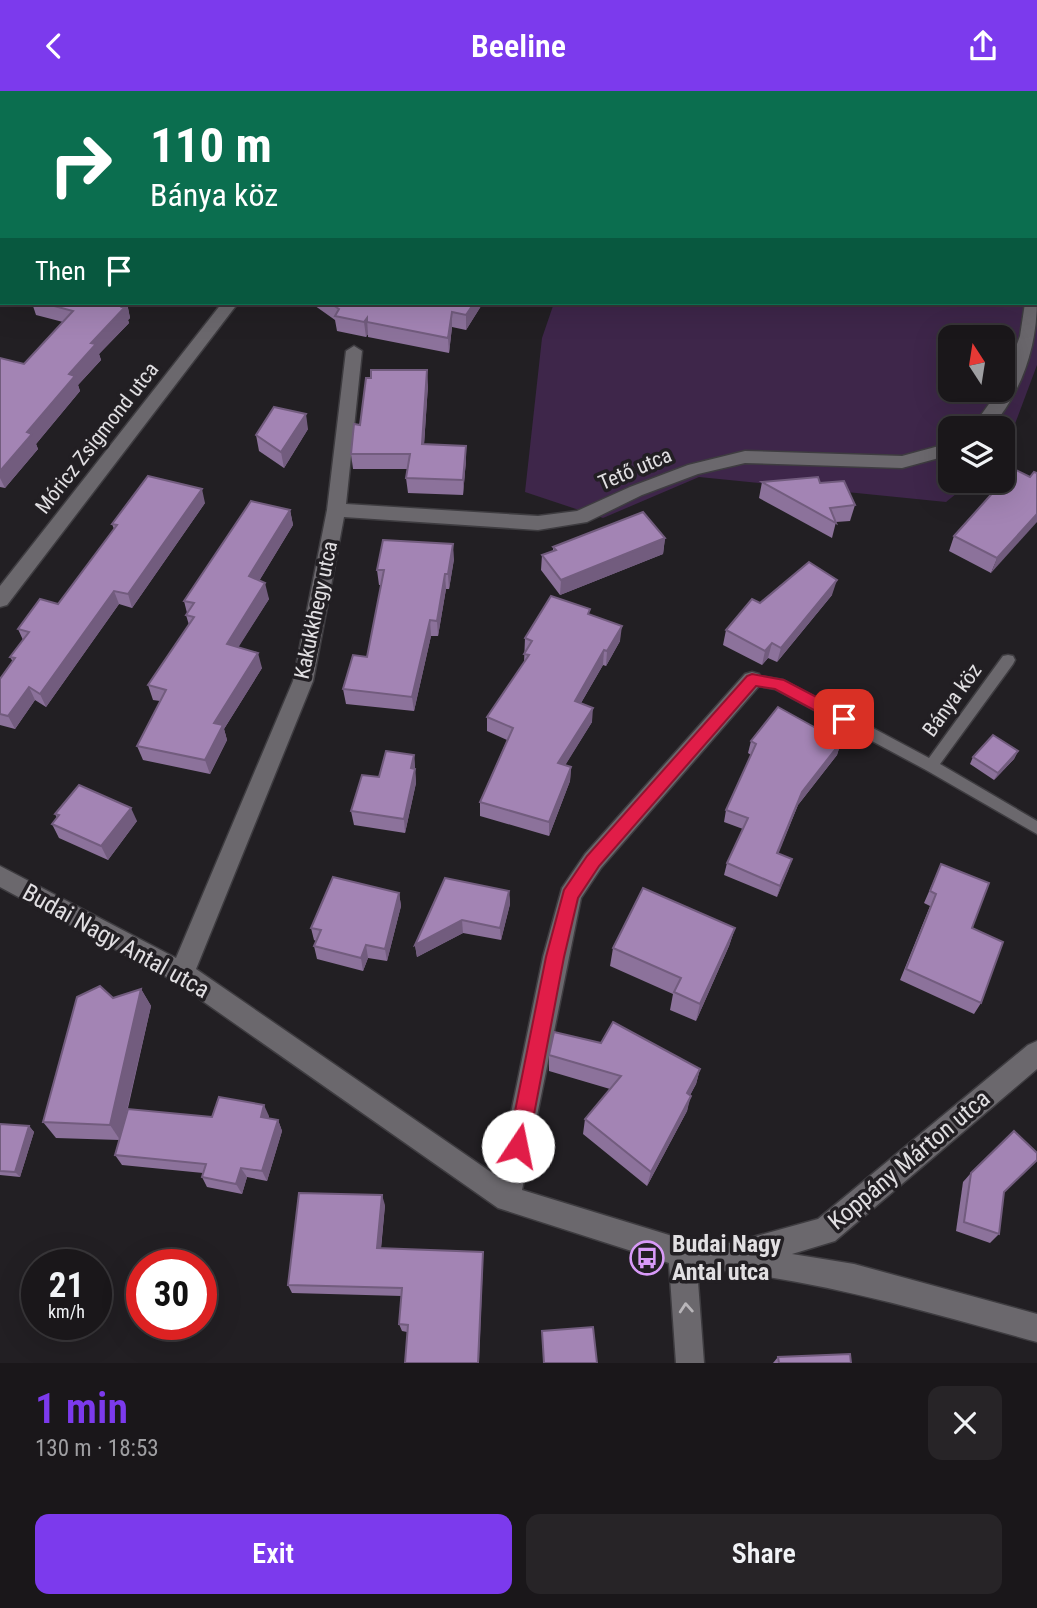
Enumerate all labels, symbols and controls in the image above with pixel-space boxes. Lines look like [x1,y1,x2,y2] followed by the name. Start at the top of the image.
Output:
[35,27,73,65] icon: back
[471,27,566,65] text: Beeline
[964,27,1002,65] icon: share
[150,117,272,174] text: 110 m
[35,119,126,210] icon: right
[150,176,278,214] text: Bánya köz
[100,252,138,290] icon: arrive
[35,256,86,286] text: Then
[938,325,1015,403] north arrow
[938,325,1015,493] map controls
[31,358,163,518] street label: Móricz Zsigmond utca
[938,416,1015,493] button: layers
[595,443,675,495] street label: Tető utca
[290,539,342,681] street label: Kakukkhegy utca
[918,659,986,741] street label: Bánya köz
[814,689,874,749] pin
[825,700,863,738] icon: arrive
[18,878,214,1004] street label: Budai Nagy Antal utca
[823,1084,995,1236] street label: Koppány Márton utca
[481,1109,555,1183] position arrow
[672,1230,781,1286] place label: Budai Nagy Antal utca
[628,1239,666,1277] bus stop icon: Budai Nagy Antal utca
[126,1249,217,1340] speed limit sign: 30
[49,1265,84,1306] text: 21
[48,1301,85,1322] text: km/h
[679,1302,694,1313] one-way arrow
[35,1384,128,1433] text: 1 min
[928,1386,1002,1460] button: close
[35,1435,159,1462] text: 130 m · 18:53
[35,1514,512,1594] button: Exit
[526,1514,1002,1594] button: Share

